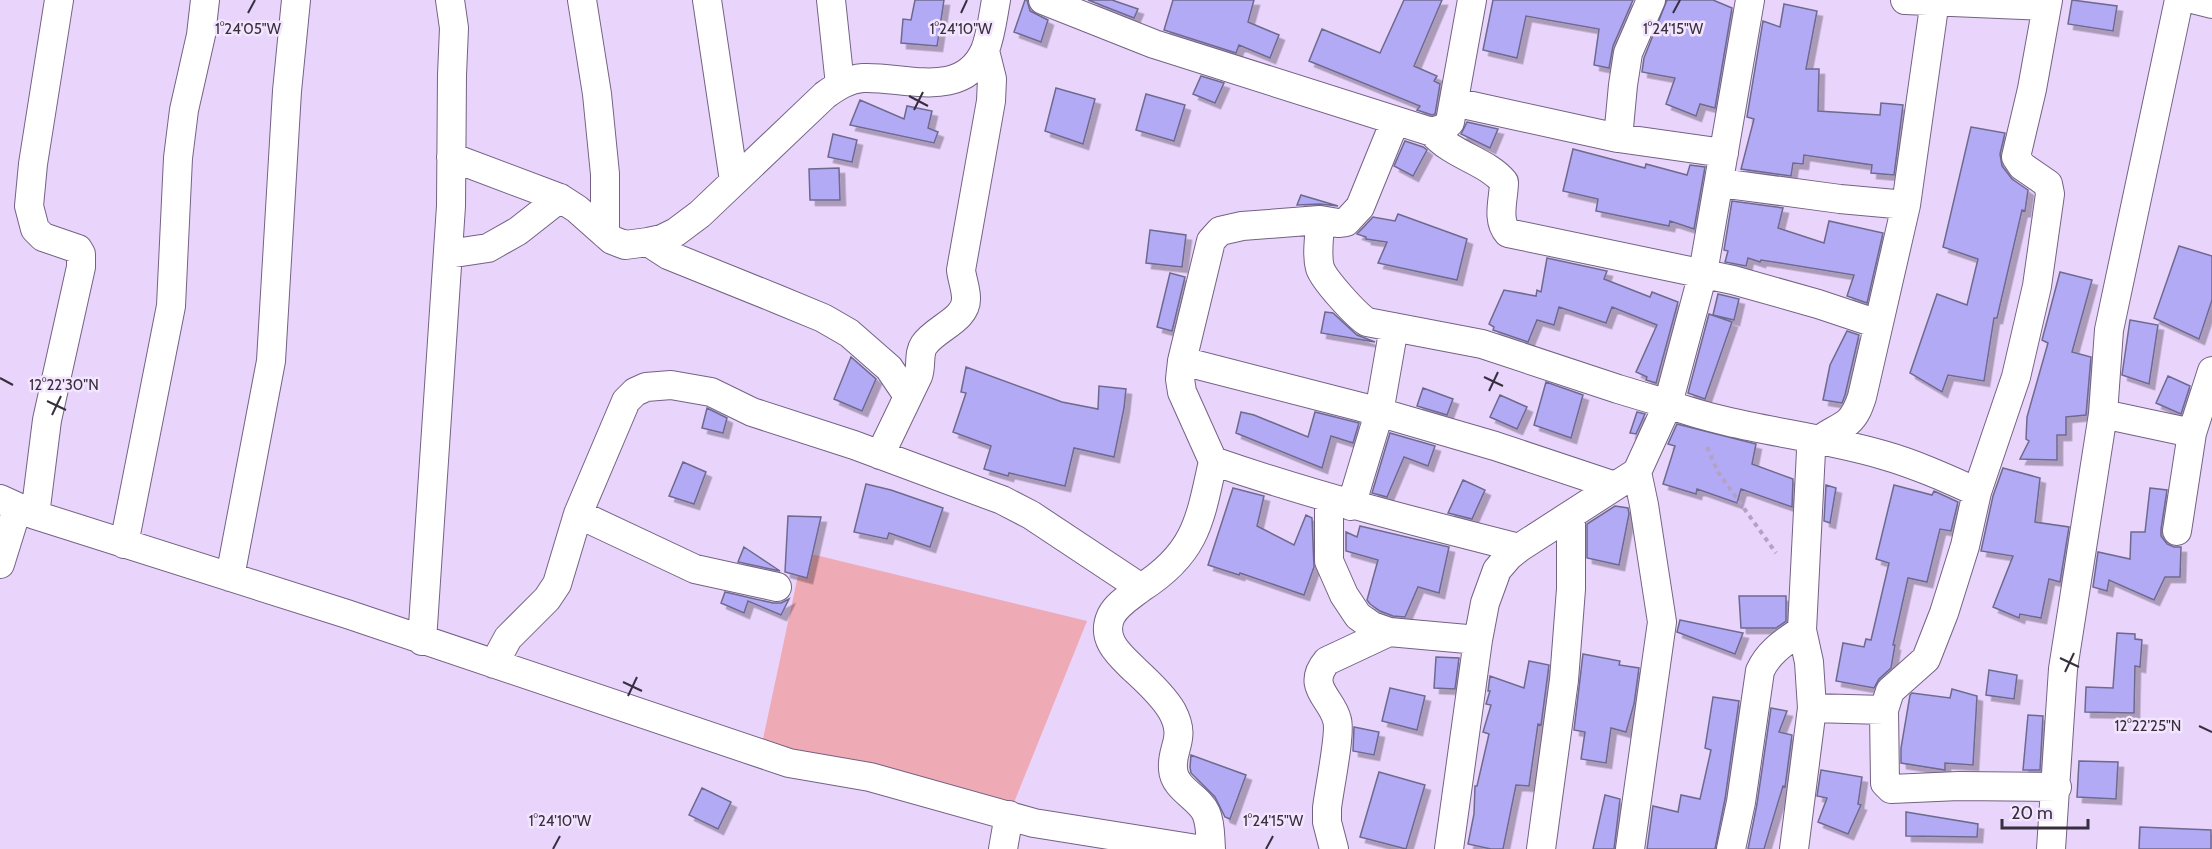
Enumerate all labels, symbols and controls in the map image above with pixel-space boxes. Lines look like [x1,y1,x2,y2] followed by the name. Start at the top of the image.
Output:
[215,20,282,38] text: 1°24'05"W
[930,20,993,38] text: 1°24'10"W
[1643,20,1704,38] text: 1°24'15"W
[29,376,99,394] text: 12°22'30"N
[2115,717,2181,735] text: 12°22'25"N
[2002,792,2088,830] scale bar
[2011,802,2053,824] text: 20 m
[529,812,592,830] text: 1°24'10"W
[1243,812,1304,830] text: 1°24'15"W

